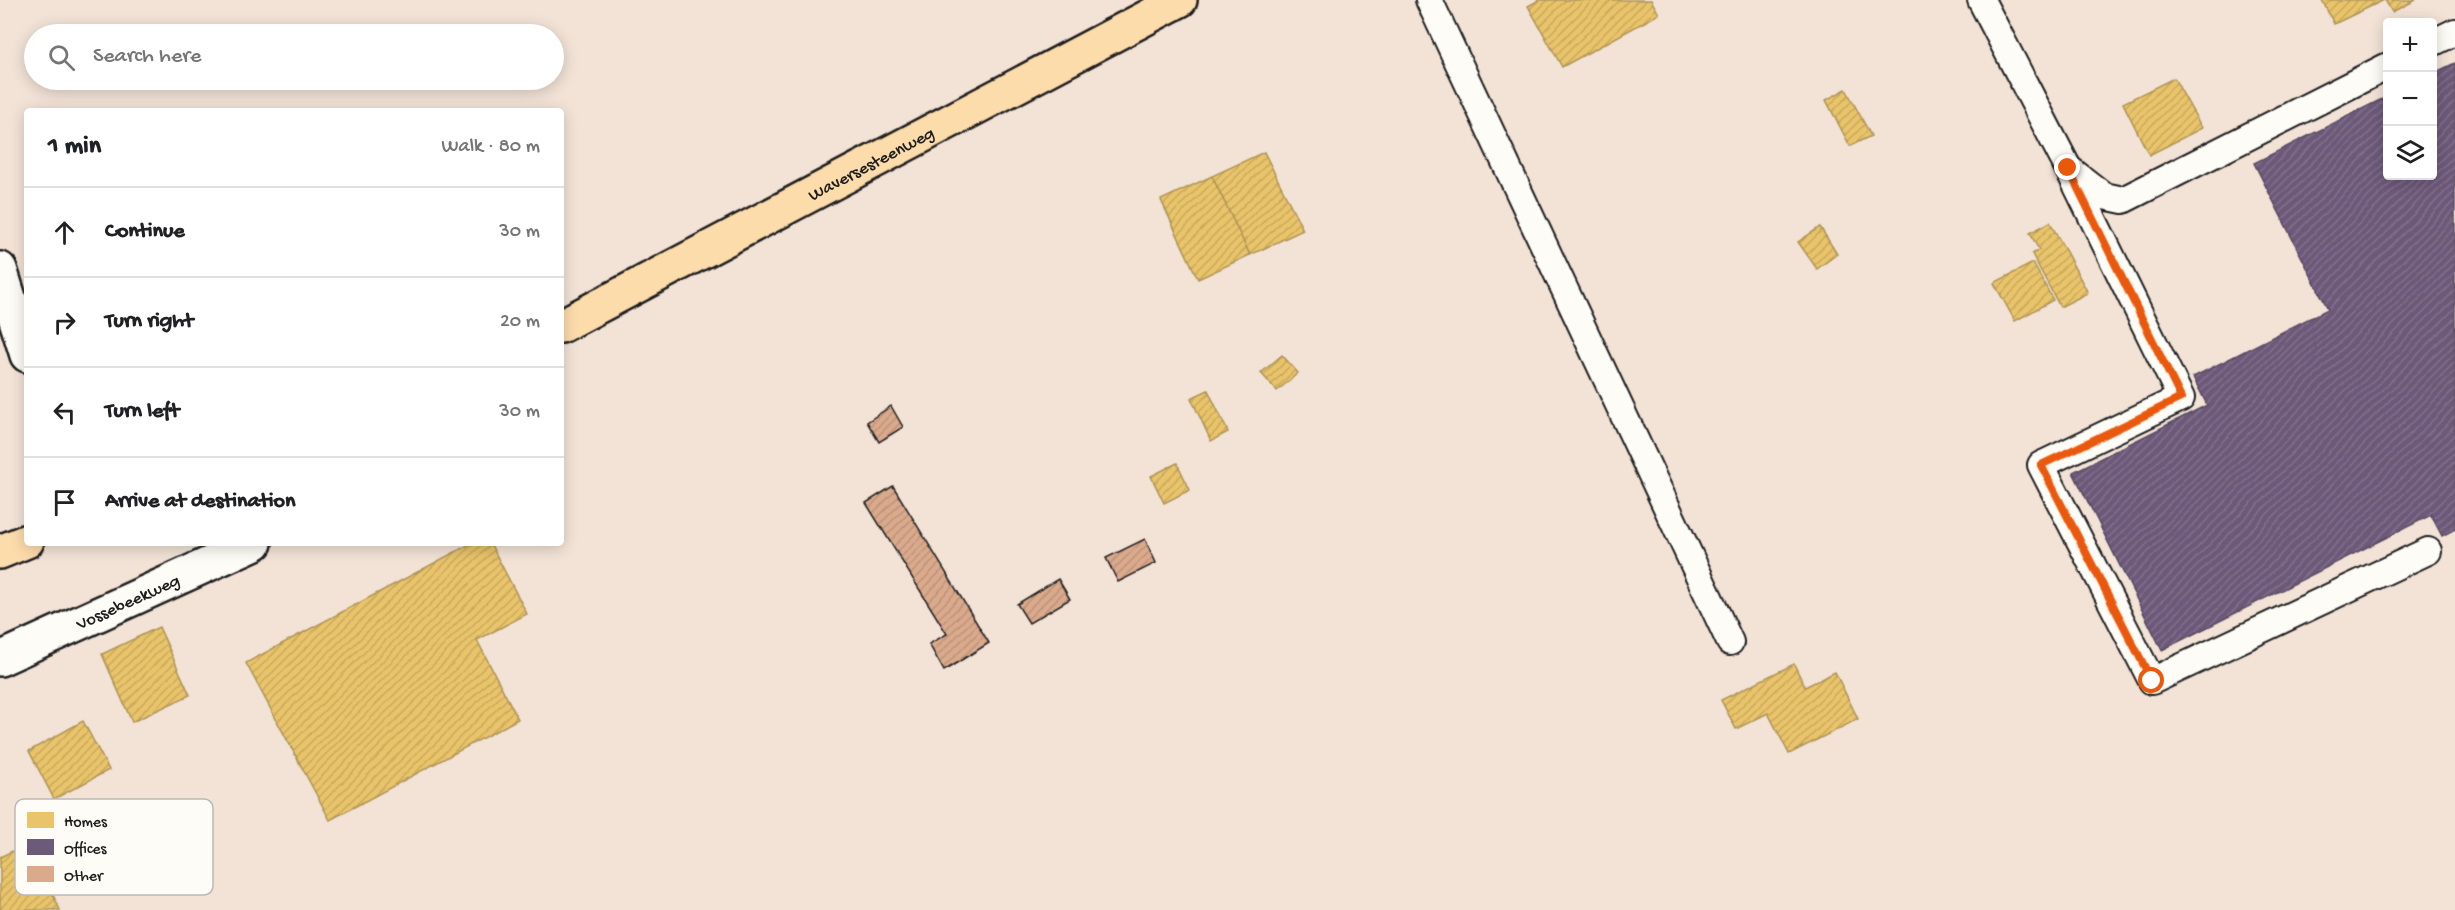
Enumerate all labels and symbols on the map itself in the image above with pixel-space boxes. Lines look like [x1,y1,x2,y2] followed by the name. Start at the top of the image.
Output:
[805,123,938,207] street label: Waversesteenweg
[2054,154,2080,180] route end
[72,571,184,636] street label: Vossebeekweg
[2138,667,2164,693] route start
[15,799,213,895] legend
[64,814,108,833] text: Homes
[64,841,108,860] text: Offices
[64,868,104,887] text: Other

